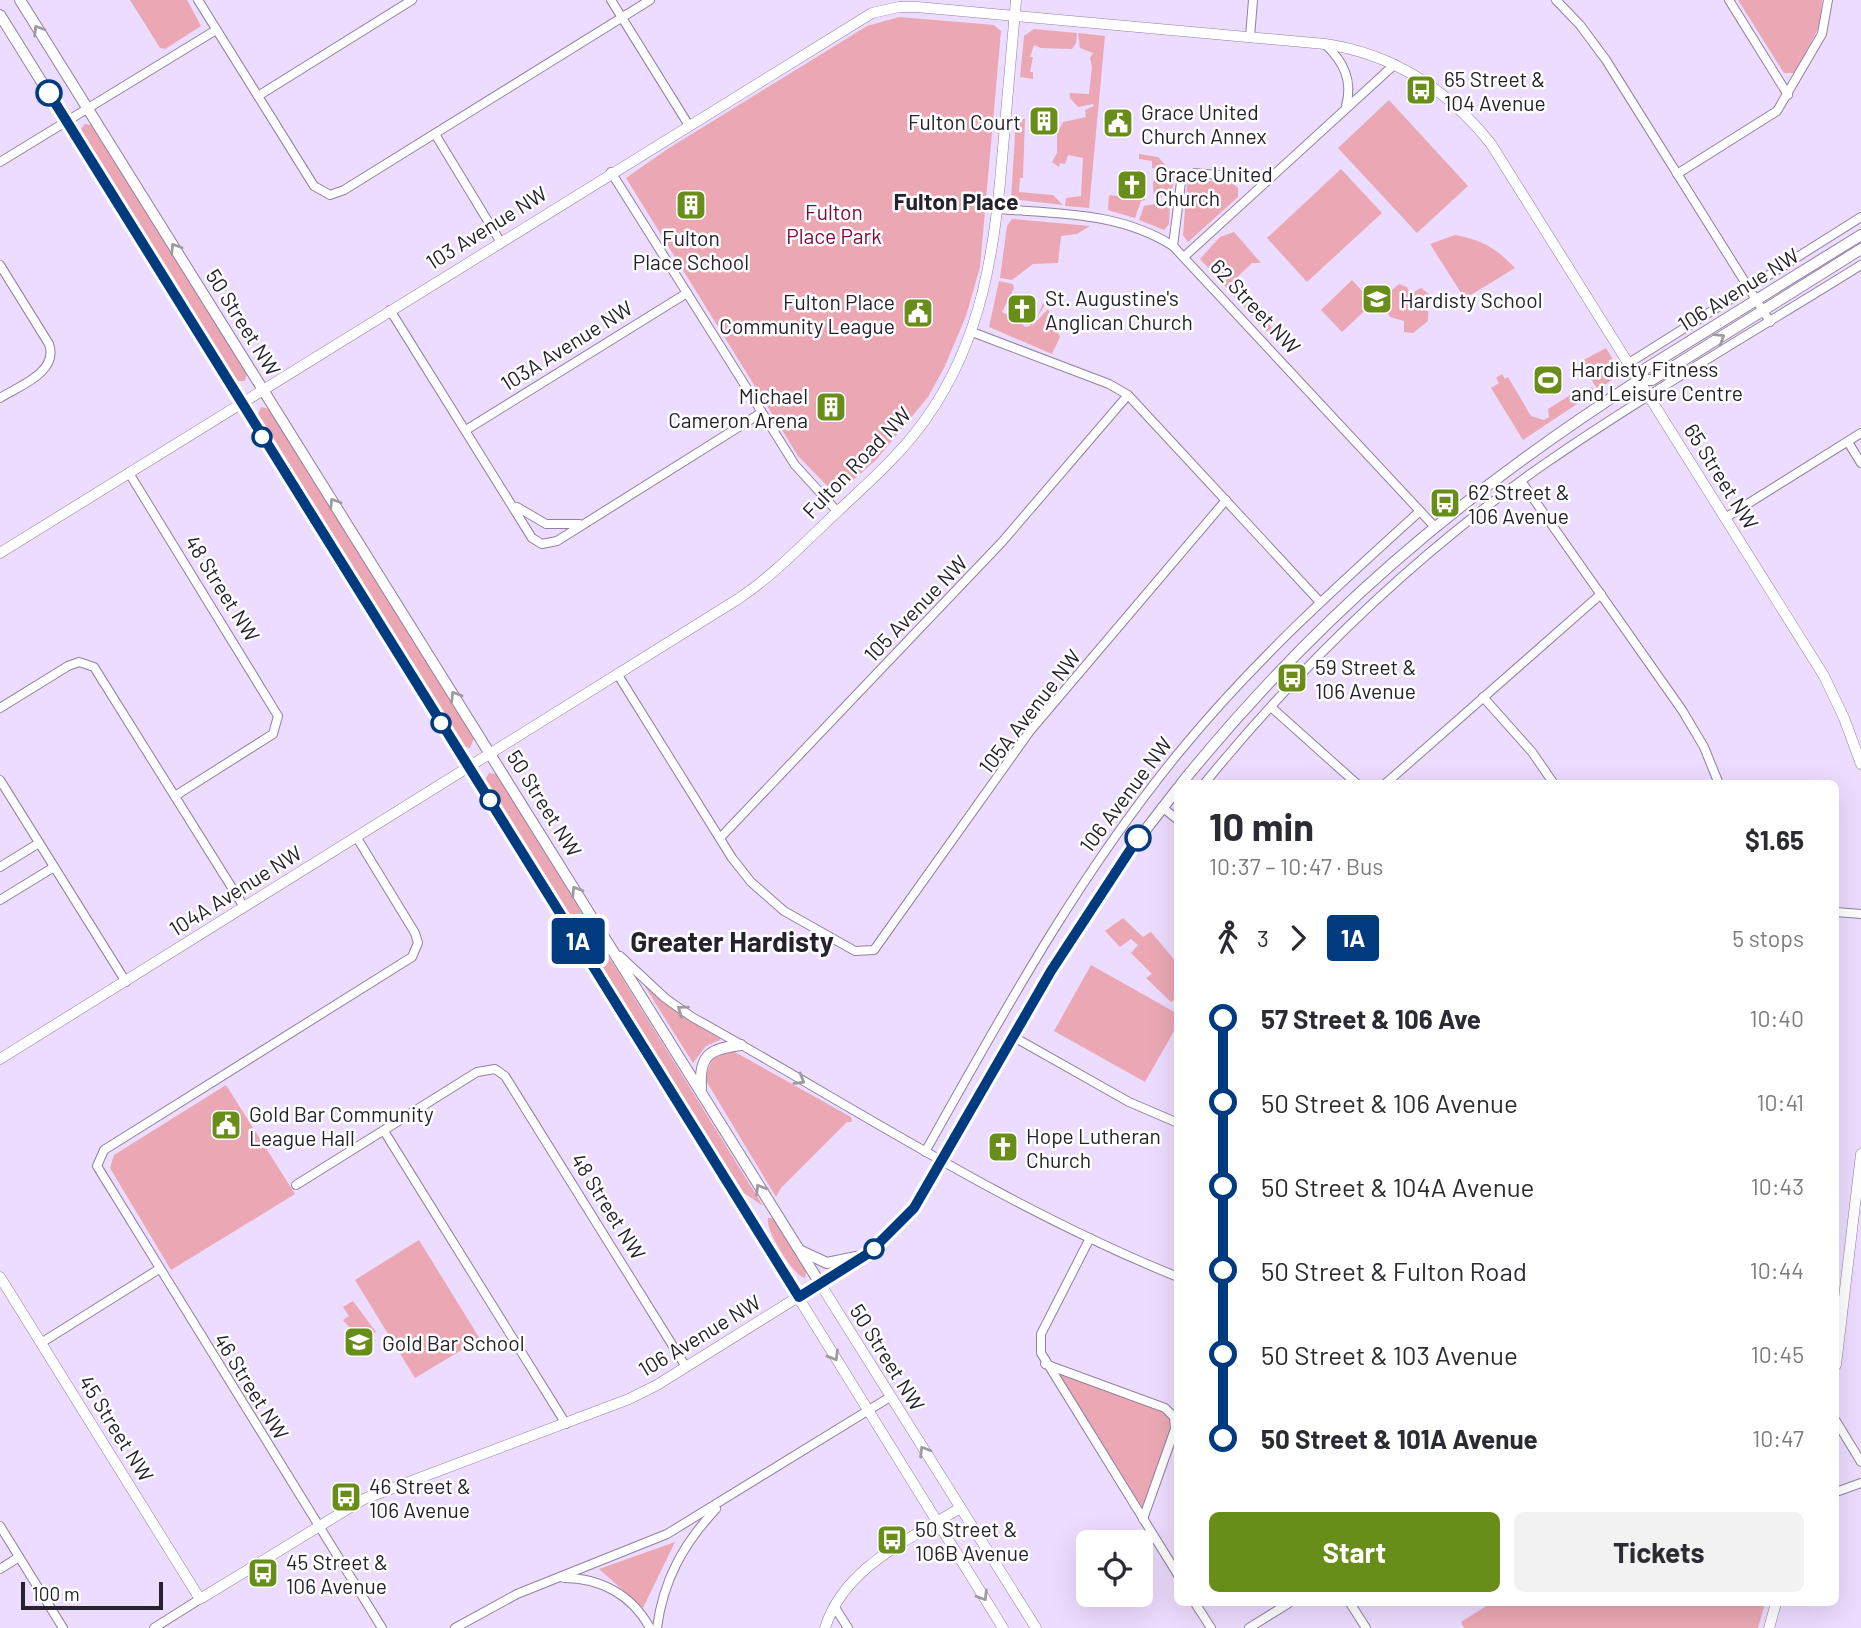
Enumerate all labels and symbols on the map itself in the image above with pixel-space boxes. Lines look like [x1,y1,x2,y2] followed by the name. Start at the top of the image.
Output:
[34,24,47,37] one-way arrow
[1444,66,1546,115] place label: 65 Street & 104 Avenue
[1404,73,1438,107] bus stop icon: 65 Street & 104 Avenue
[36,80,62,106] unlabelled marker
[1141,99,1266,148] place label: Grace United Church Annex
[1027,104,1061,138] building icon: Fulton Court
[1101,106,1135,140] public building icon: Grace United Church Annex
[908,109,1021,134] place label: Fulton Court
[1155,161,1273,210] place label: Grace United Church
[1115,168,1149,202] church icon: Grace United Church
[421,180,551,274] street label: 103 Avenue NW
[893,187,1019,215] district label: Fulton Place
[674,188,708,222] building icon: Fulton Place School
[786,199,882,248] park label: Fulton Place Park
[633,225,749,274] place label: Fulton Place School
[1673,242,1803,336] street label: 106 Avenue NW
[171,243,184,256] one-way arrow
[1206,253,1306,359] street label: 62 Street NW
[201,264,287,380] street label: 50 Street NW
[1360,282,1394,316] school or university icon: Hardisty School
[1045,285,1193,334] place label: St. Augustine's Anglican Church
[1400,287,1543,312] place label: Hardisty School
[719,289,895,338] place label: Fulton Place Community League
[1005,292,1039,326] church icon: St. Augustine's Anglican Church
[496,295,636,395] street label: 103A Avenue NW
[901,296,935,330] public building icon: Fulton Place Community League
[1713,333,1726,346] one-way arrow
[1571,356,1743,405] place label: Hardisty Fitness and Leisure Centre
[1531,363,1565,397] sports icon: Hardisty Fitness and Leisure Centre
[668,383,808,432] place label: Michael Cameron Arena
[814,390,848,424] building icon: Michael Cameron Arena
[797,401,915,523] street label: Fulton Road NW
[1680,418,1764,534] street label: 65 Street NW
[252,427,272,447] unlabelled marker
[1468,479,1570,528] place label: 62 Street & 106 Avenue
[1428,486,1462,520] bus stop icon: 62 Street & 106 Avenue
[330,497,343,510] one-way arrow
[180,530,266,646] street label: 48 Street NW
[858,550,972,666] street label: 105 Avenue NW
[973,644,1085,778] street label: 105A Avenue NW
[1315,654,1416,703] place label: 59 Street & 106 Avenue
[1275,661,1309,695] bus stop icon: 59 Street & 106 Avenue
[450,690,463,703] one-way arrow
[431,713,451,733] unlabelled marker
[1074,731,1176,857] street label: 106 Avenue NW
[502,745,588,861] street label: 50 Street NW
[480,790,500,810] unlabelled marker
[1125,825,1151,851] unlabelled marker
[164,839,306,941] street label: 104A Avenue NW
[572,885,585,898] one-way arrow
[546,918,610,964] line badge: 1A
[630,924,834,958] district label: Greater Hardisty
[677,1006,690,1019] one-way arrow
[792,1072,805,1085] one-way arrow
[249,1101,434,1150] place label: Gold Bar Community League Hall
[209,1108,243,1142] public building icon: Gold Bar Community League Hall
[1026,1123,1161,1172] place label: Hope Lutheran Church
[986,1130,1020,1164] church icon: Hope Lutheran Church
[566,1148,652,1264] street label: 48 Street NW
[756,1183,769,1196] one-way arrow
[864,1239,884,1259] unlabelled marker
[633,1289,765,1381] street label: 106 Avenue NW
[845,1299,931,1415] street label: 50 Street NW
[342,1325,376,1359] school or university icon: Gold Bar School
[209,1328,295,1444] street label: 46 Street NW
[382,1330,525,1355] place label: Gold Bar School
[825,1348,838,1361] one-way arrow
[74,1370,160,1486] street label: 45 Street NW
[919,1445,932,1458] one-way arrow
[369,1473,471,1522] place label: 46 Street & 106 Avenue
[329,1480,363,1514] bus stop icon: 46 Street & 106 Avenue
[915,1516,1029,1565] place label: 50 Street & 106B Avenue
[875,1523,909,1557] bus stop icon: 50 Street & 106B Avenue
[286,1549,388,1598] place label: 45 Street & 106 Avenue
[246,1556,280,1590] bus stop icon: 45 Street & 106 Avenue
[21,1579,163,1611] scale bar
[975,1588,988,1601] one-way arrow

